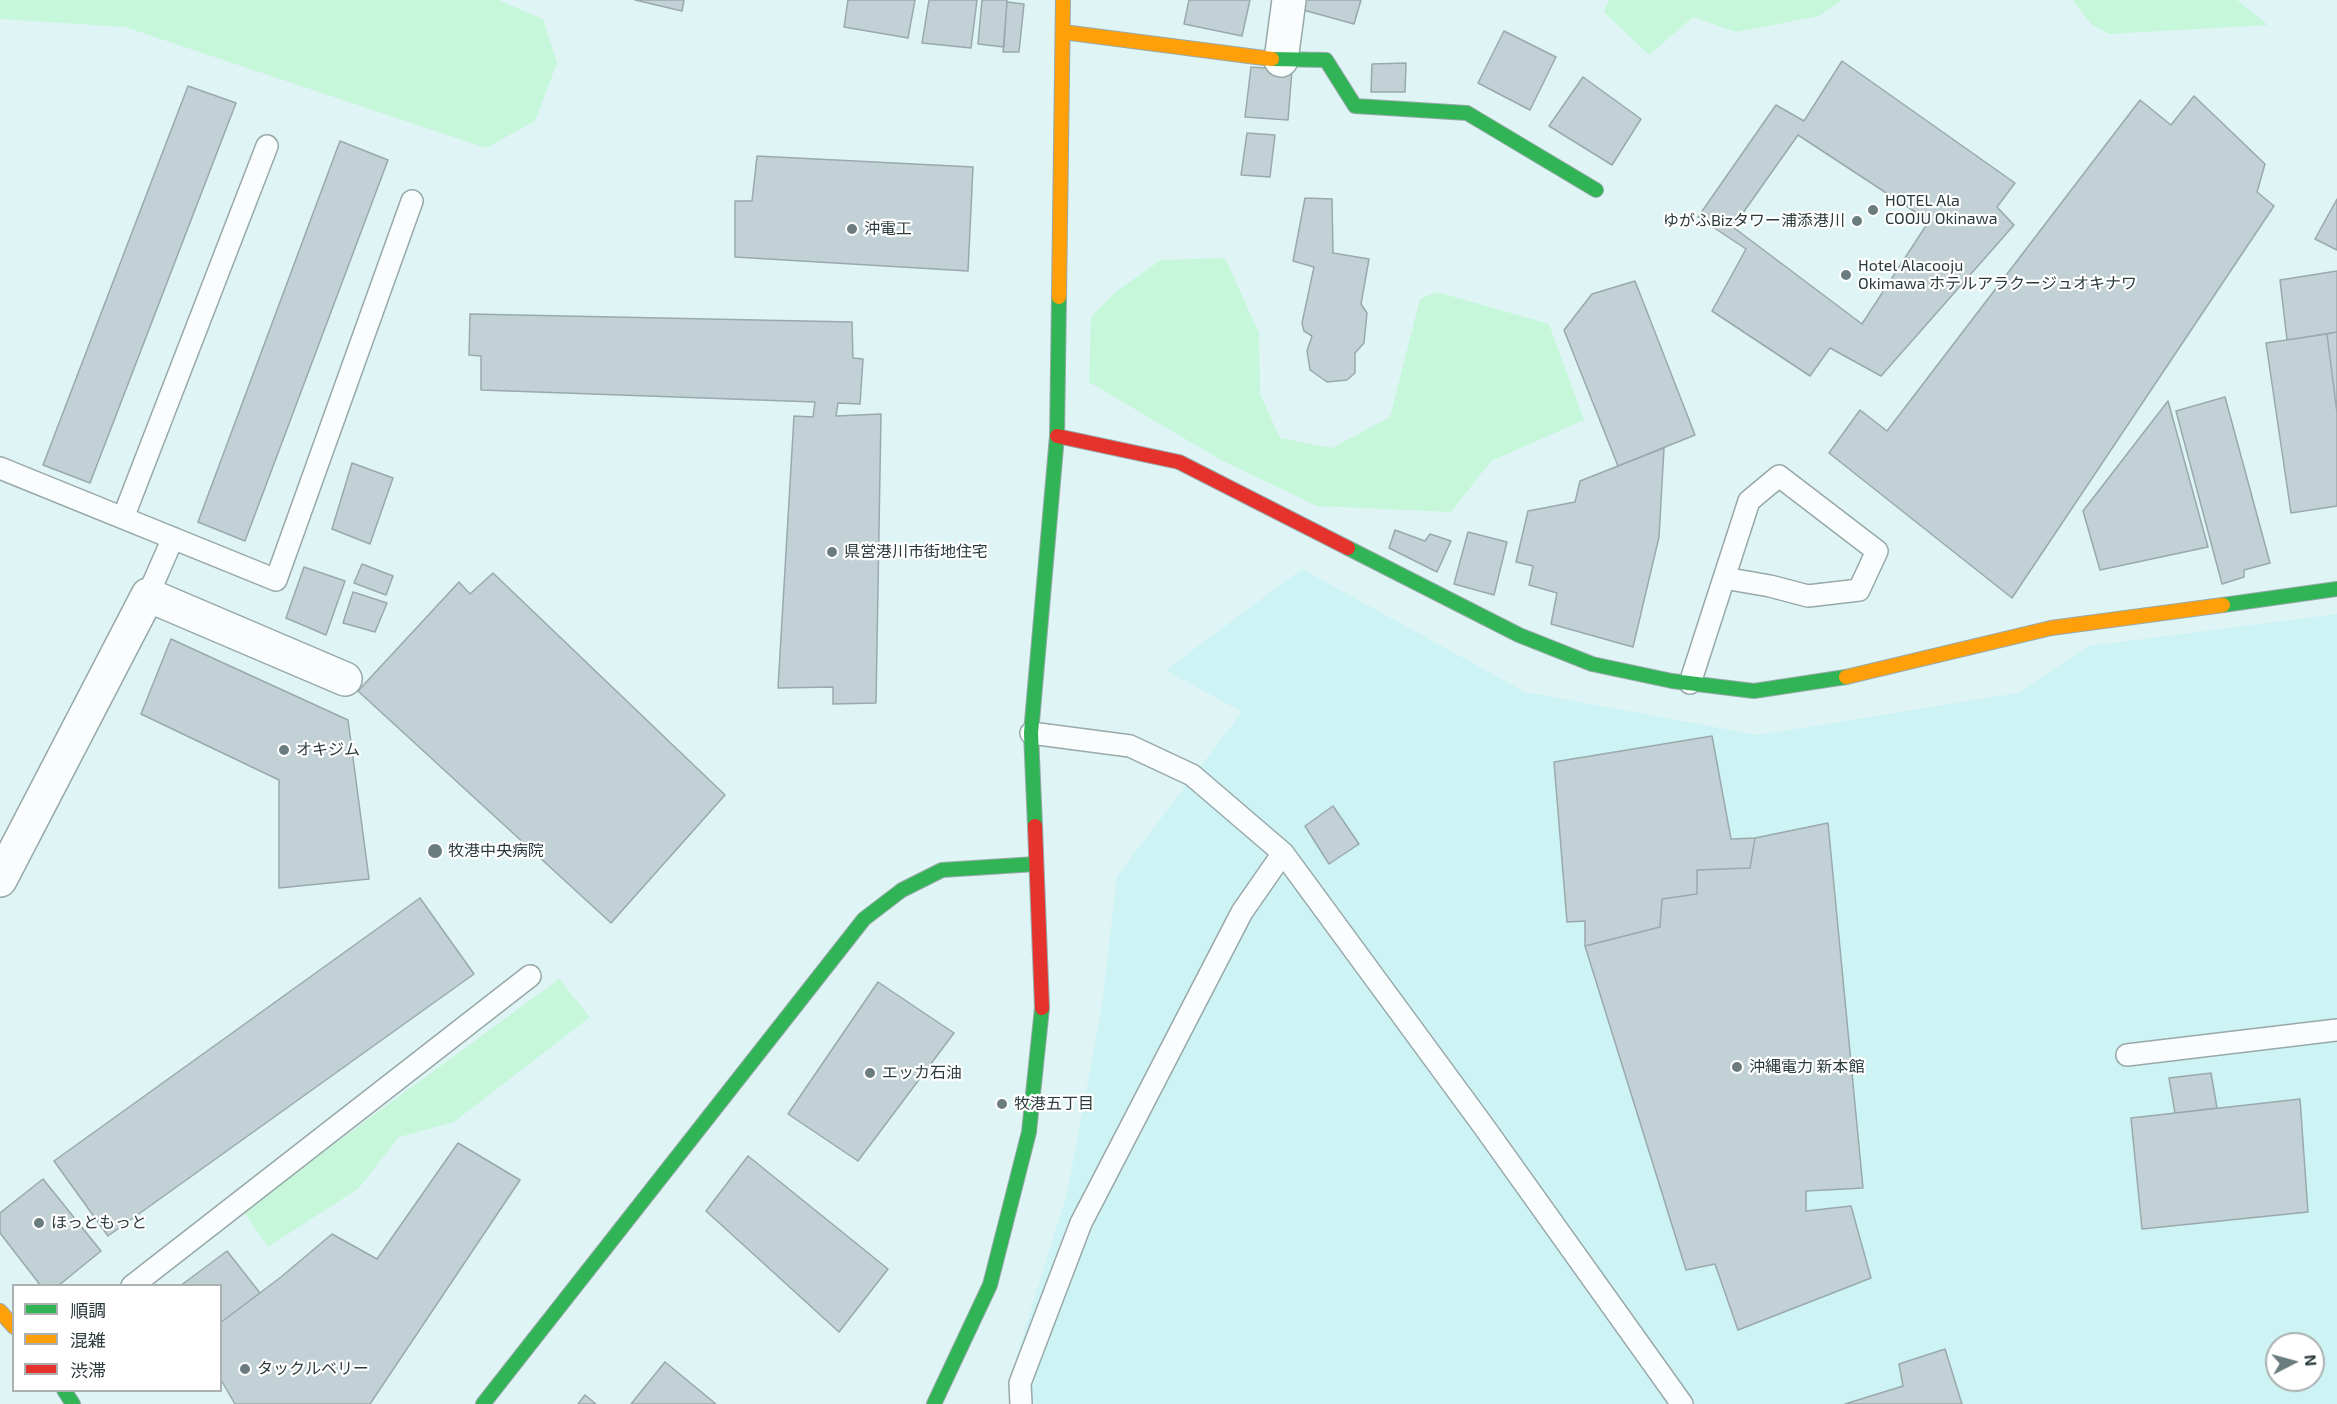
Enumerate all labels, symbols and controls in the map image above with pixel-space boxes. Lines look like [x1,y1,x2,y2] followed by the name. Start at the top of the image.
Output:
[1885,191,1997,229] place label: HOTEL Ala COOJU Okinawa
[1866,203,1880,217] marker: HOTEL Ala COOJU Okinawa
[1663,211,1845,231] place label: ゆがふBizタワー浦添港川
[1850,214,1864,228] marker: ゆがふBizタワー浦添港川
[864,219,912,239] place label: 沖電工
[845,222,859,236] marker: 沖電工
[1858,256,2137,294] place label: Hotel Alacooju Okimawa ホテルアラクージュオキナワ
[1839,268,1853,282] marker: Hotel Alacooju Okimawa ホテルアラクージュオキナワ
[844,542,988,562] place label: 県営港川市街地住宅
[825,545,839,559] marker: 県営港川市街地住宅
[296,740,360,760] place label: オキジム
[277,743,291,757] marker: オキジム
[448,841,544,861] place label: 牧港中央病院
[426,842,444,860] marker: 牧港中央病院
[1749,1057,1865,1077] place label: 沖縄電力 新本館
[1730,1060,1744,1074] marker: 沖縄電力 新本館
[882,1063,962,1083] place label: エッカ石油
[863,1066,877,1080] marker: エッカ石油
[1014,1094,1094,1114] place label: 牧港五丁目
[995,1097,1009,1111] marker: 牧港五丁目
[51,1213,147,1233] place label: ほっともっと
[32,1216,46,1230] marker: ほっともっと
[12,1284,222,1392] legend
[70,1299,106,1321] text: 順調
[70,1329,106,1351] text: 混雑
[2265,1332,2325,1392] north arrow
[2301,1354,2321,1367] text: N
[70,1359,106,1381] text: 渋滞
[257,1359,369,1379] place label: タックルベリー
[238,1362,252,1376] marker: タックルベリー

